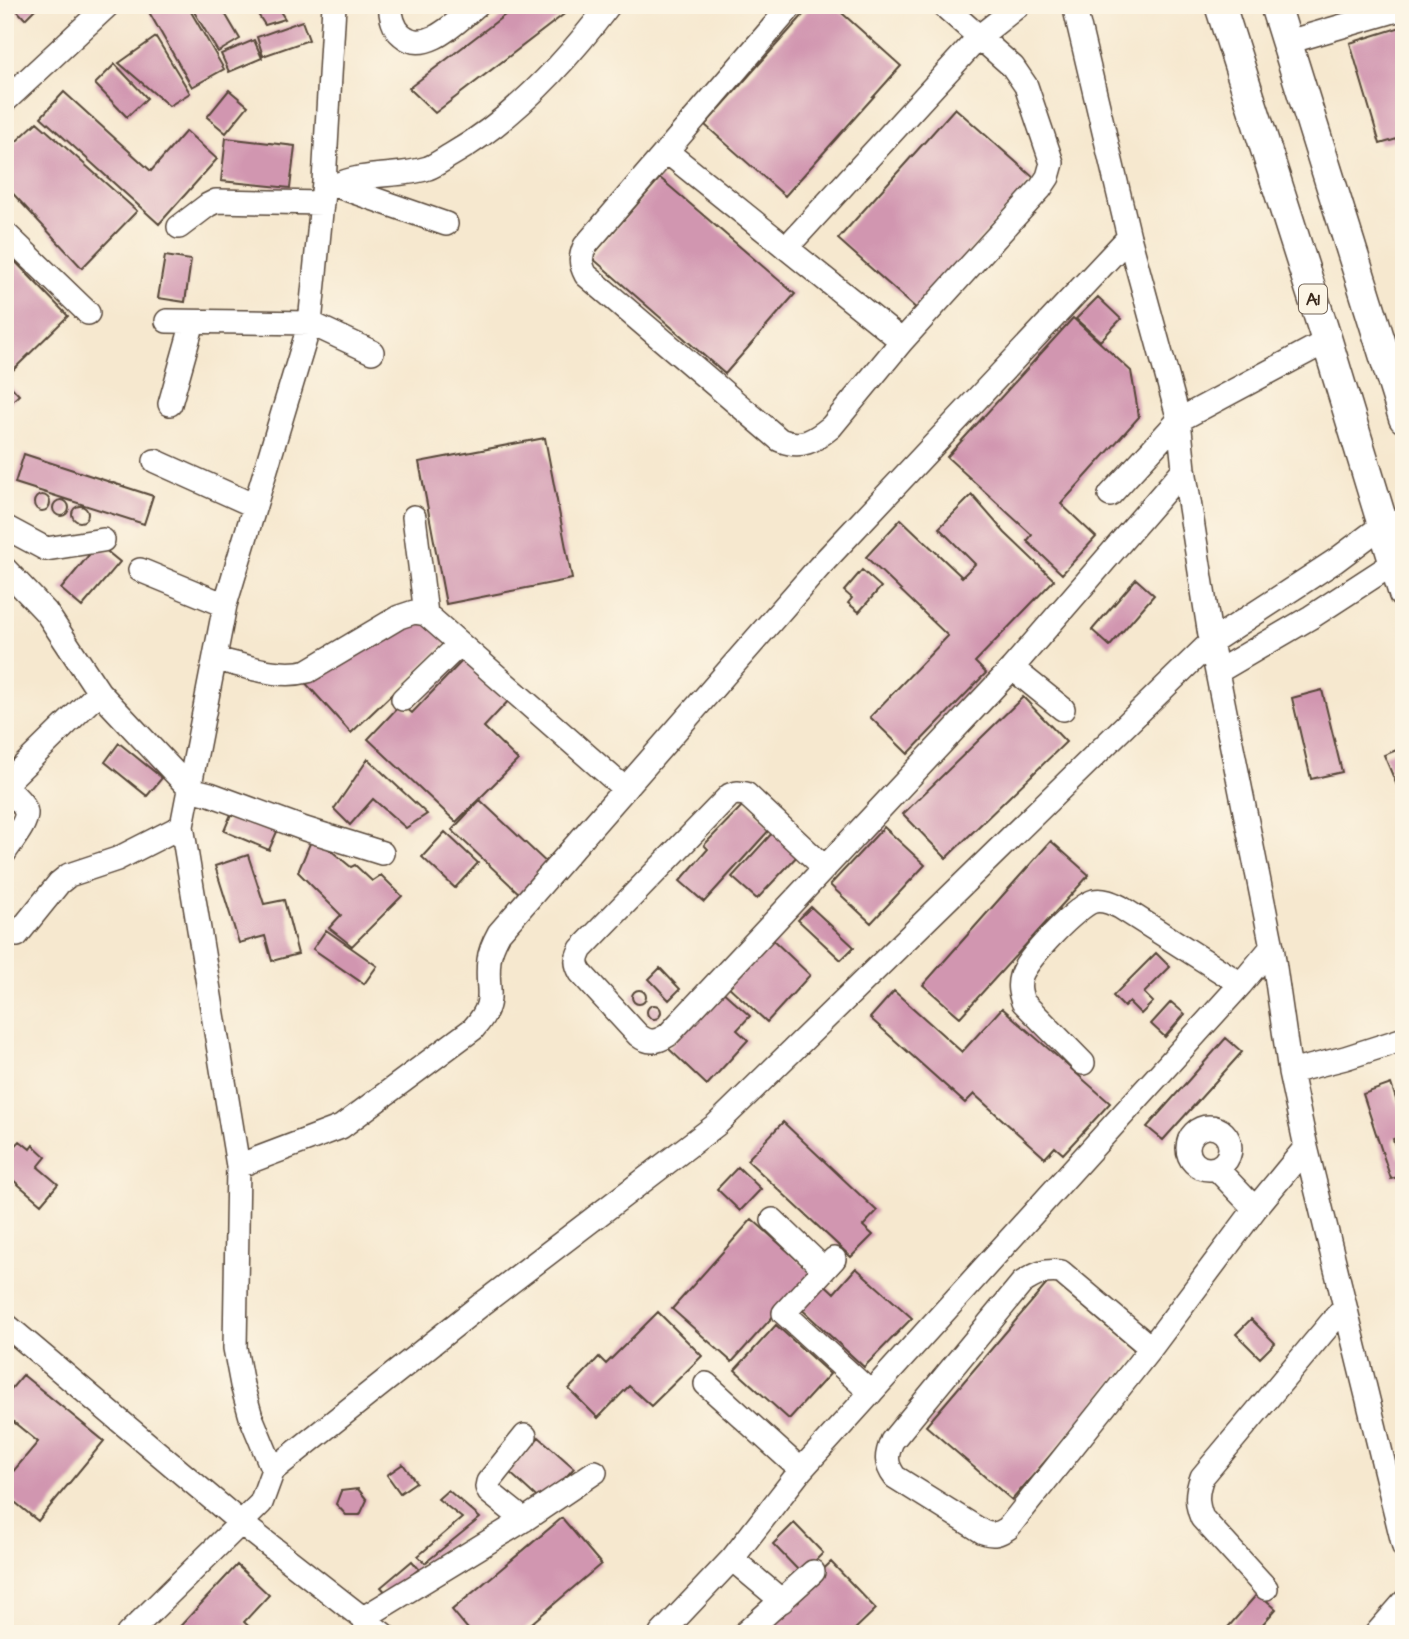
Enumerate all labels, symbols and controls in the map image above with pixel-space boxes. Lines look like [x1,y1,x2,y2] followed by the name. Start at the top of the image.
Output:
[1299,284,1327,314] road number: A1

